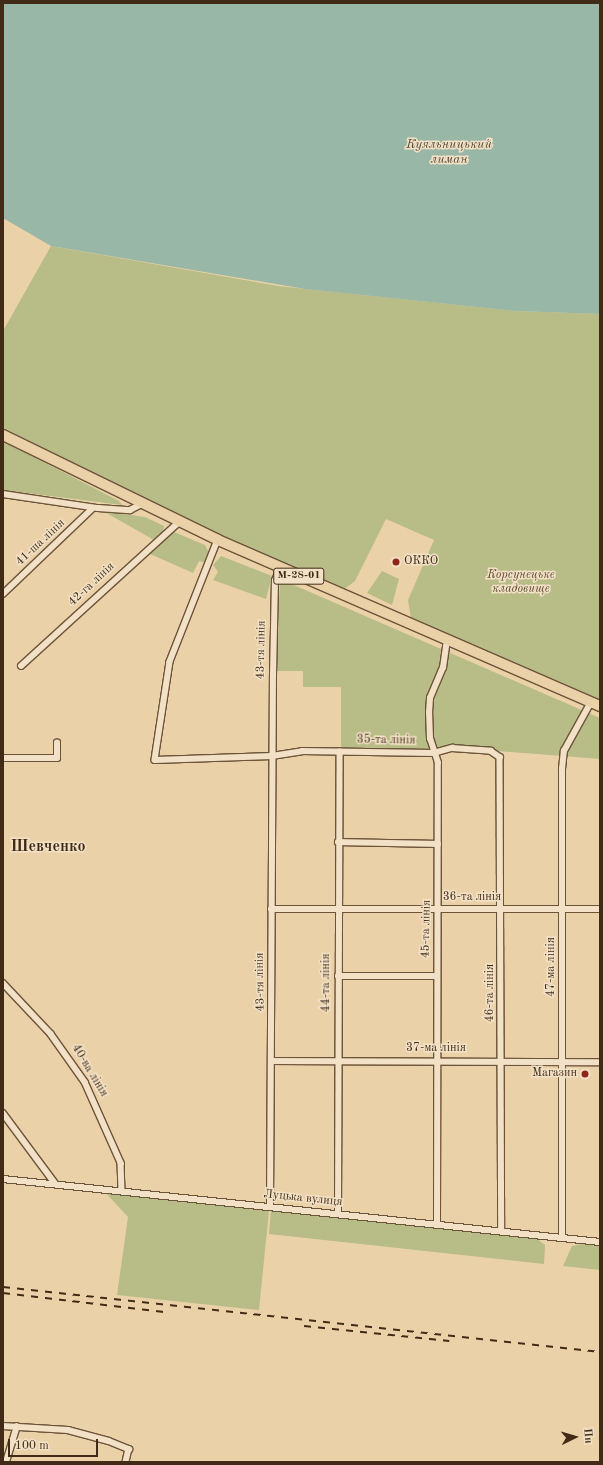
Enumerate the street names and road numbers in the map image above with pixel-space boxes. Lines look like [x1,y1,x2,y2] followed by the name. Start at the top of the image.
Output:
[13,517,69,569] street label: 41-ша лінія
[66,560,118,610] street label: 42-га лінія
[273,567,325,585] road number: М-28-01
[254,620,270,680] street label: 43-тя лінія
[357,733,415,749] street label: 35-та лінія
[443,891,501,905] street label: 36-та лінія
[419,900,435,958] street label: 45-та лінія
[545,937,559,997] street label: 47-ма лінія
[253,952,269,1012] street label: 43-тя лінія
[320,954,334,1012] street label: 44-та лінія
[484,964,498,1022] street label: 46-та лінія
[68,1042,110,1100] street label: 40-ва лінія
[406,1042,466,1056] street label: 37-ма лінія
[263,1188,343,1210] street label: Луцька вулиця

